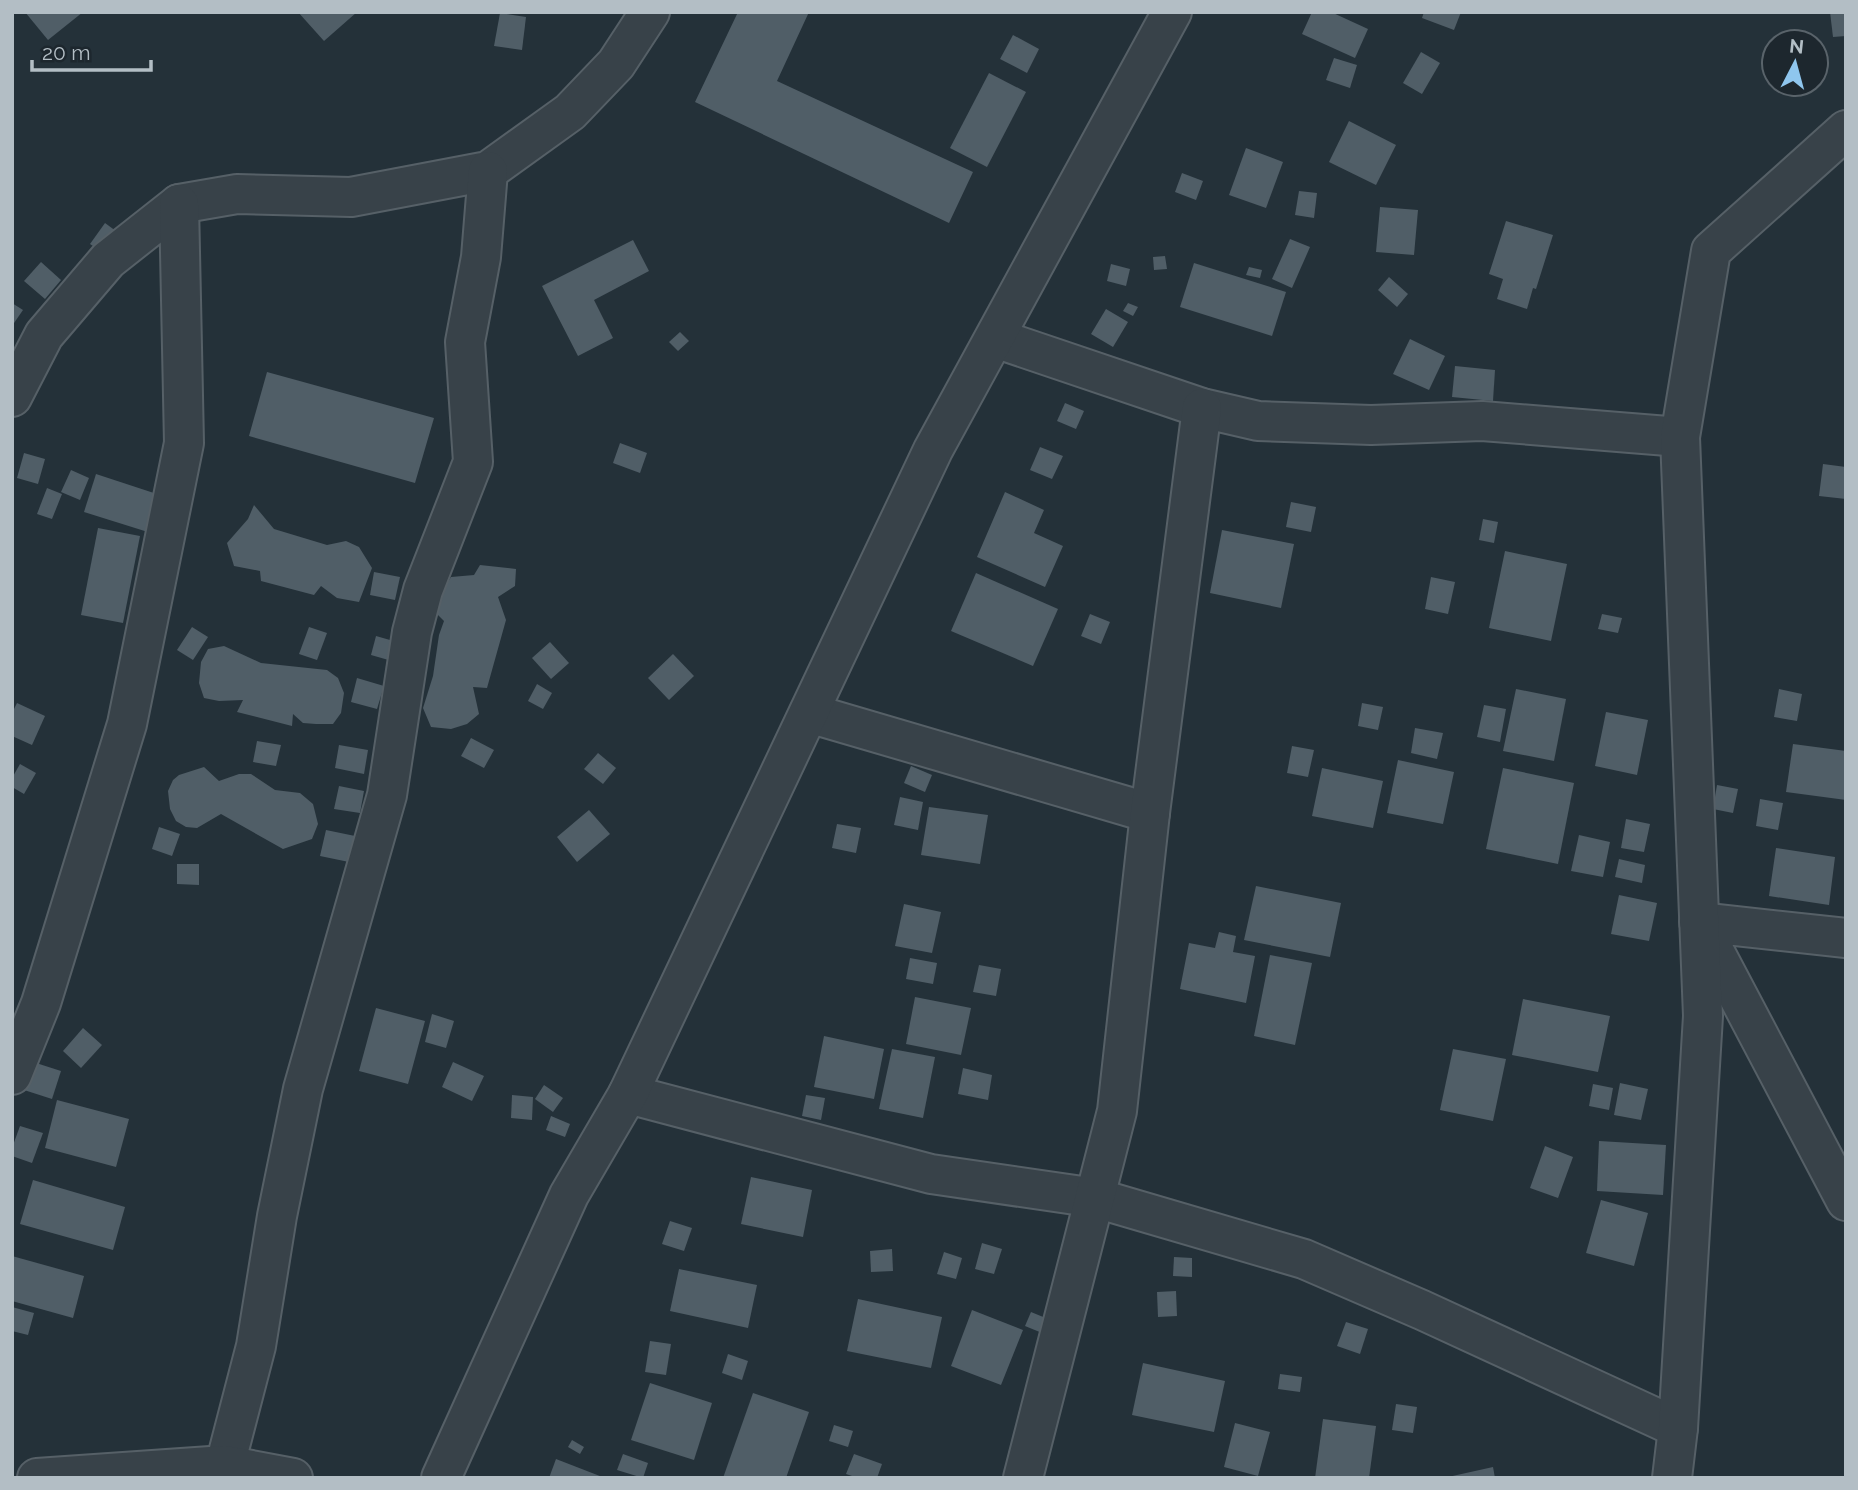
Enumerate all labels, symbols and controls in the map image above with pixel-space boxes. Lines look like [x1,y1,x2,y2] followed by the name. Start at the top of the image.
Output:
[32,28,150,72] scale bar
[1760,28,1830,98] north arrow
[1788,34,1805,58] text: N
[42,40,90,65] text: 20 m

